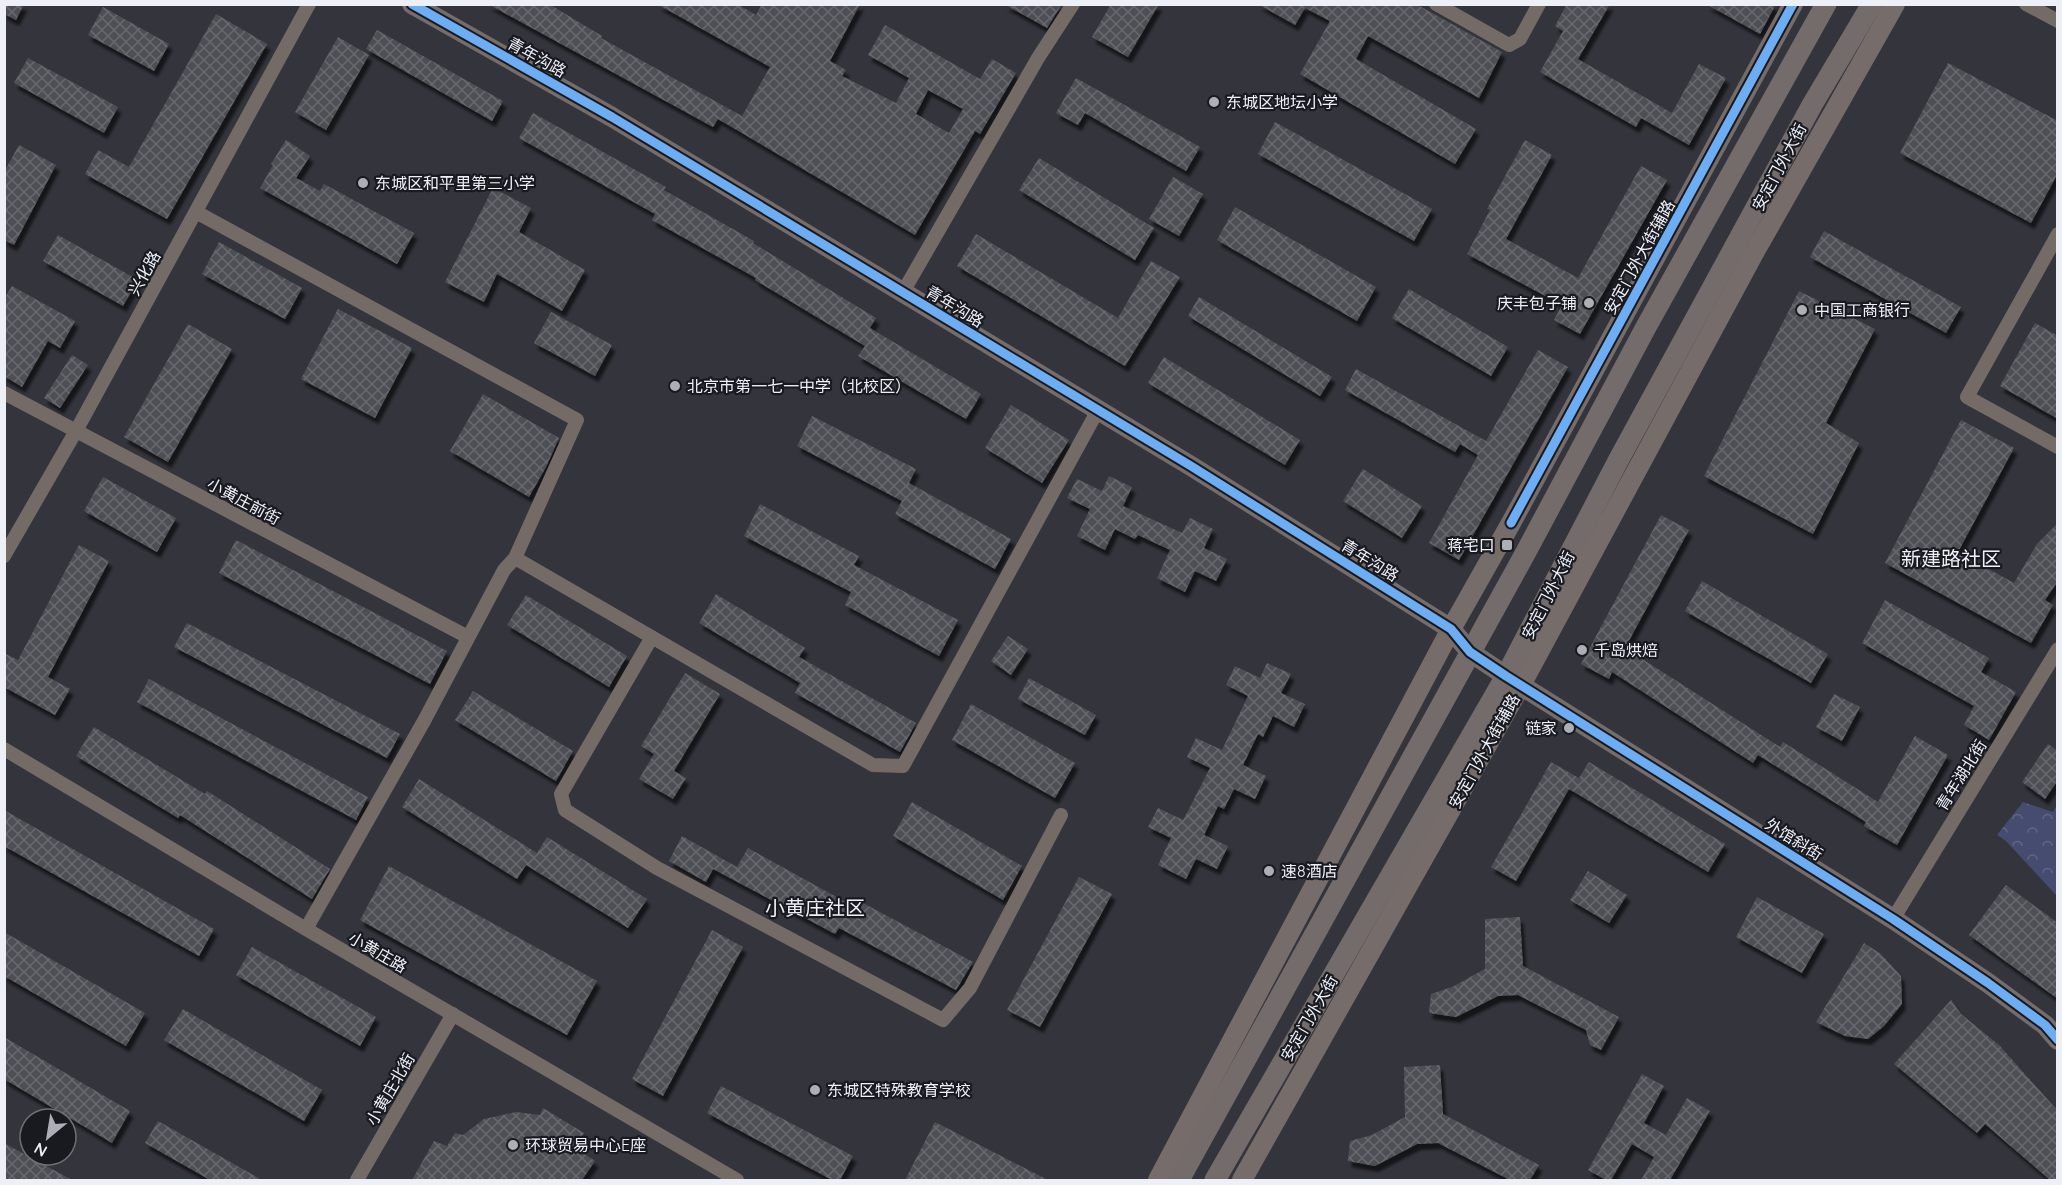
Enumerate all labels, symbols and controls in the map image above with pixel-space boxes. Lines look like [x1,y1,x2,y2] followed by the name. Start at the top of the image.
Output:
[504,33,570,81] street label: 青年沟路
[1226,92,1338,112] place label: 东城区地坛小学
[1207,95,1221,109] marker: 东城区地坛小学
[1748,120,1810,214] street label: 安定门外大街
[375,173,535,193] place label: 东城区和平里第三小学
[356,176,370,190] marker: 东城区和平里第三小学
[1599,196,1679,318] street label: 安定门外大街辅路
[124,247,164,299] street label: 兴化路
[922,281,988,331] street label: 青年沟路
[1497,293,1577,313] place label: 庆丰包子铺
[1582,296,1596,310] marker: 庆丰包子铺
[1814,300,1910,320] place label: 中国工商银行
[1795,303,1809,317] marker: 中国工商银行
[687,376,911,396] place label: 北京市第一七一中学（北校区）
[668,379,682,393] marker: 北京市第一七一中学（北校区）
[204,473,284,529] street label: 小黄庄前街
[1338,535,1402,585] street label: 青年沟路
[1447,535,1495,555] place label: 蒋宅口
[1500,538,1514,552] marker: 蒋宅口
[1901,546,2001,571] district label: 新建路社区
[1517,548,1579,642] street label: 安定门外大街
[1594,640,1658,660] place label: 千岛烘焙
[1575,643,1589,657] marker: 千岛烘焙
[1444,690,1524,812] street label: 安定门外大街辅路
[1525,718,1557,738] place label: 链家
[1562,721,1576,735] marker: 链家
[1931,736,1991,814] street label: 青年湖北街
[1762,814,1826,864] street label: 外馆斜街
[1281,861,1338,881] place label: 速8酒店
[1262,864,1276,878] marker: 速8酒店
[765,895,865,920] district label: 小黄庄社区
[345,927,411,977] street label: 小黄庄路
[1276,971,1342,1065] street label: 安定门外大街
[361,1049,419,1129] street label: 小黄庄北街
[827,1080,971,1100] place label: 东城区特殊教育学校
[808,1083,822,1097] marker: 东城区特殊教育学校
[18,1107,78,1167] north arrow
[525,1135,646,1155] place label: 环球贸易中心E座
[30,1138,51,1162] text: N
[506,1138,520,1152] marker: 环球贸易中心E座

